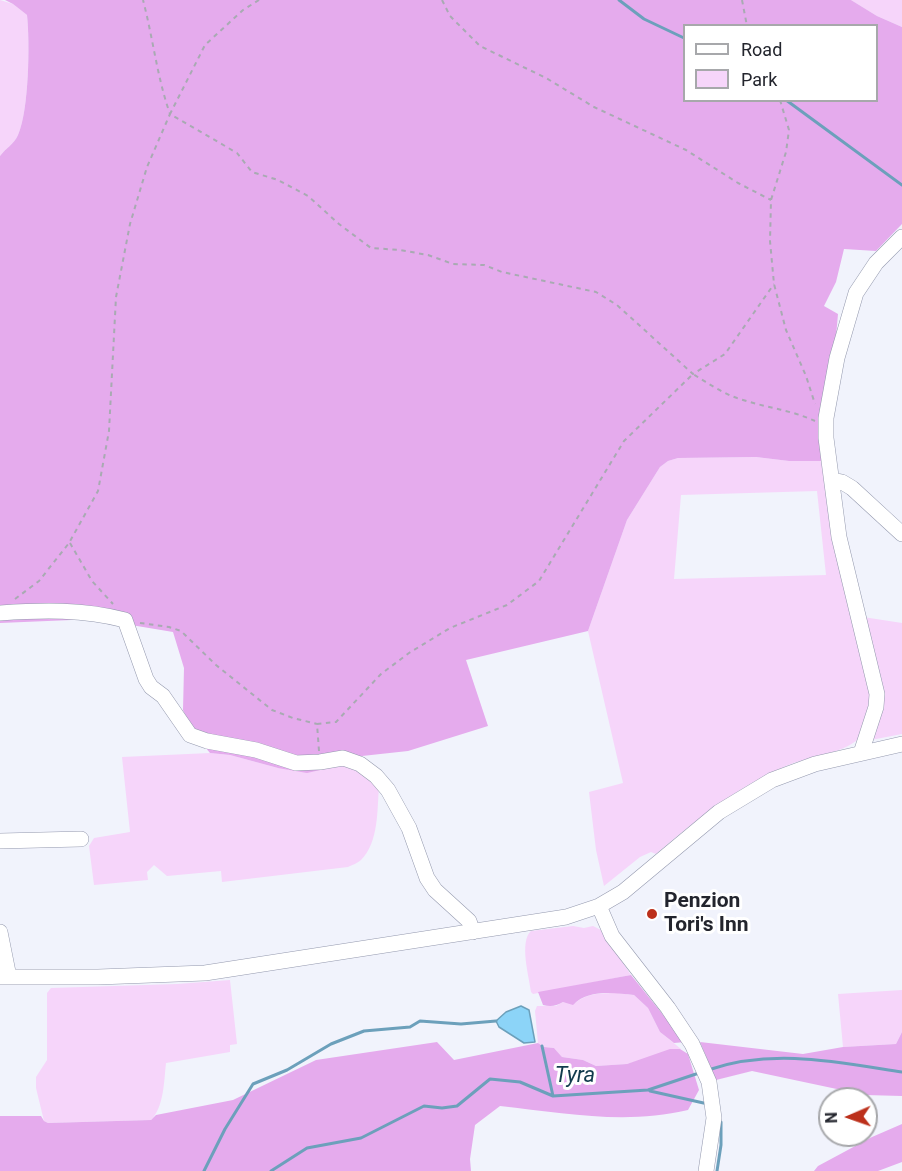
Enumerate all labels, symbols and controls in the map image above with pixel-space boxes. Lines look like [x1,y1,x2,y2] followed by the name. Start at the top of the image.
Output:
[683,24,878,102] legend
[741,39,782,60] text: Road
[741,69,777,90] text: Park
[664,889,749,939] place label: Penzion Tori's Inn
[645,907,659,921] marker: Penzion Tori's Inn
[555,1063,595,1089] water label: Tyra
[818,1087,878,1147] north arrow
[822,1112,841,1124] text: N

